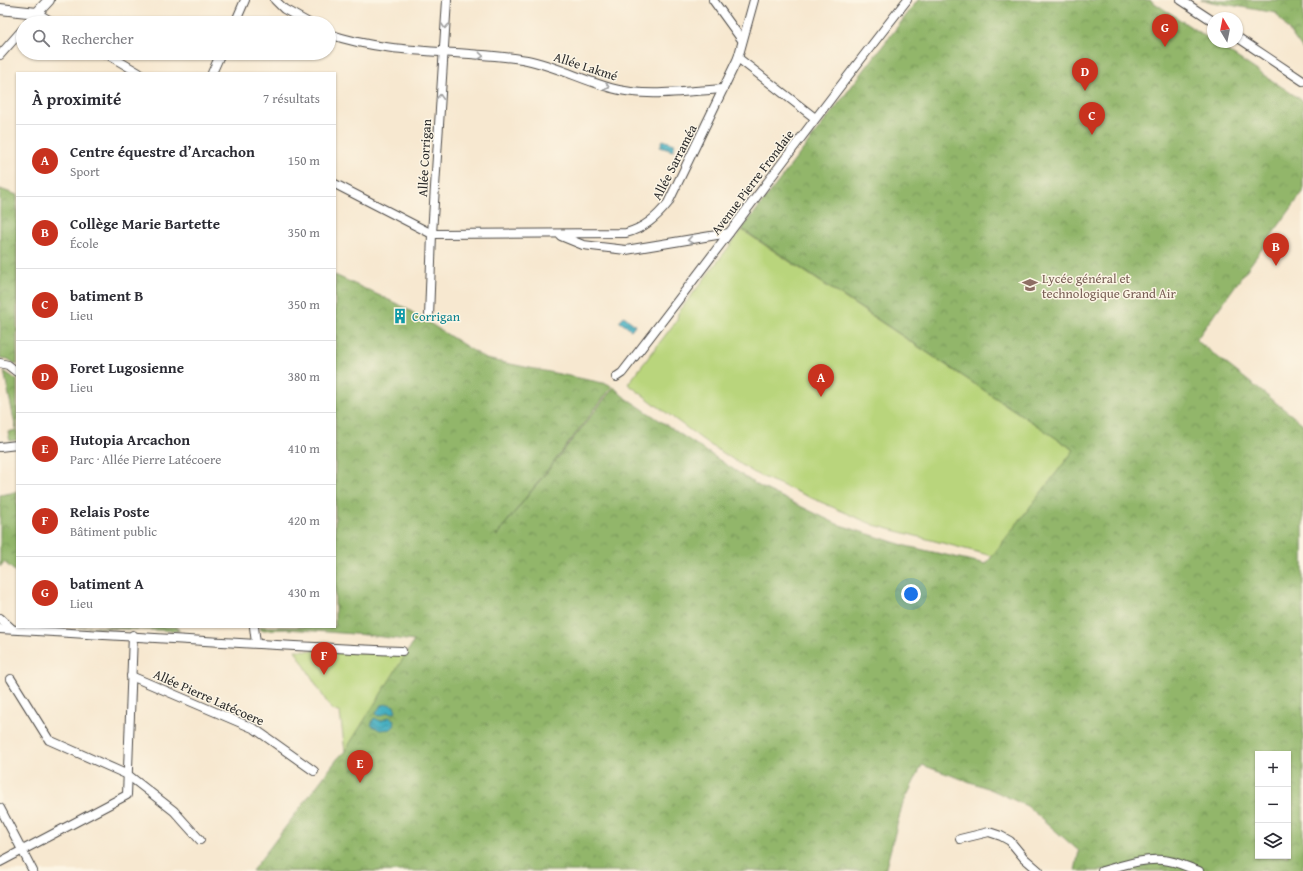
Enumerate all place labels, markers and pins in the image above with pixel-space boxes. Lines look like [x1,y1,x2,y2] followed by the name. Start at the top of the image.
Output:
[1152,14,1178,47] pin: G
[1072,58,1098,91] pin: D
[1079,102,1105,135] pin: C
[1263,233,1289,266] pin: B
[1042,269,1176,303] place label: Lycée général et technologique Grand Air
[1021,276,1039,294] school or university icon: Lycée général et technologique Grand Air
[391,307,409,325] building icon: Corrigan
[412,307,461,326] place label: Corrigan
[808,364,834,397] pin: A
[311,642,337,675] pin: F
[347,750,373,783] pin: E

